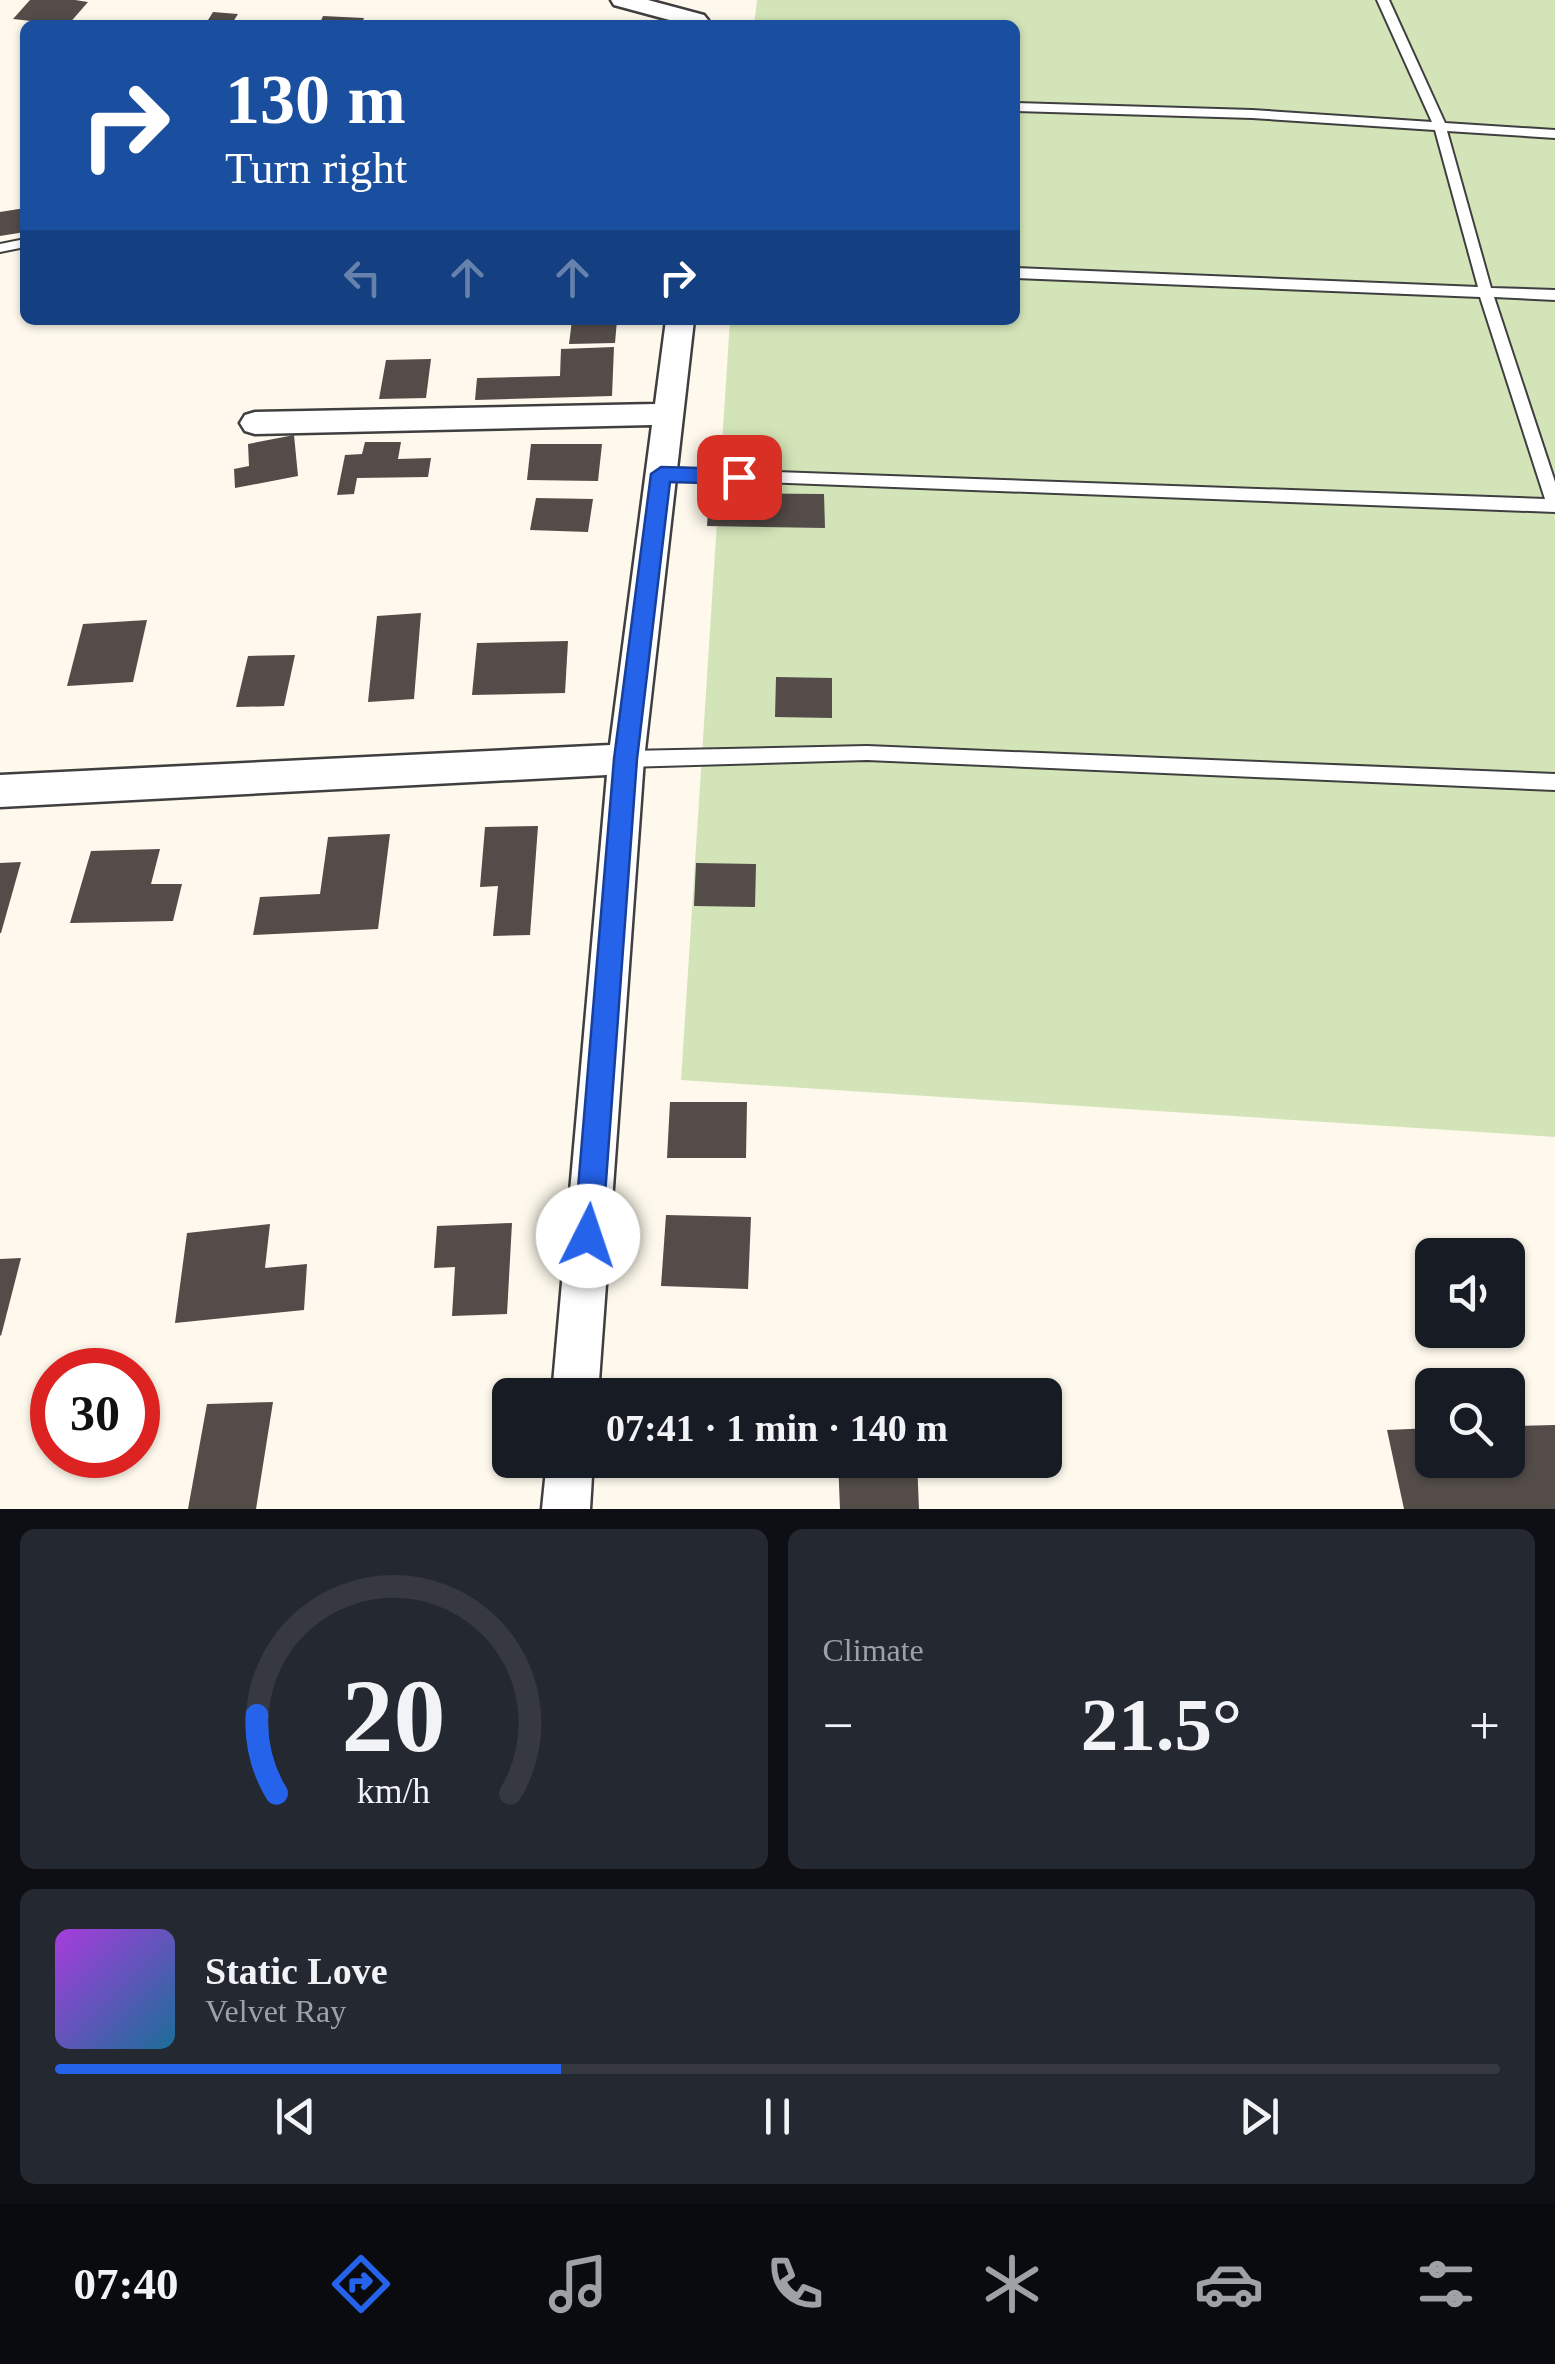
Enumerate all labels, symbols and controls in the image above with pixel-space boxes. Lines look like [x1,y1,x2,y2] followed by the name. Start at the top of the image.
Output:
[60,60,190,190] icon: right
[225,61,406,138] text: 130 m
[225,143,407,193] text: Turn right
[335,250,390,305] icon: left
[440,250,495,305] icon: ahead
[545,250,600,305] icon: ahead
[650,250,705,305] icon: right
[697,435,782,520] pin
[712,450,767,505] icon: arrive
[536,1184,640,1288] position arrow
[1415,1238,1525,1478] map controls
[1415,1238,1525,1348] button: sound
[30,1348,160,1478] speed limit sign: 30
[1415,1368,1525,1478] button: search
[606,1407,948,1449] text: 07:41 · 1 min · 140 m
[823,1632,924,1668] text: Climate
[342,1658,446,1773] text: 20
[1081,1683,1242,1766] text: 21.5°
[823,1695,854,1756] text: −
[1469,1695,1500,1756] text: +
[357,1771,431,1811] text: km/h
[205,1950,388,1992] text: Static Love
[205,1993,346,2029] text: Velvet Ray
[268,2089,323,2144] icon: previous
[750,2089,805,2144] icon: pause
[1232,2089,1287,2144] icon: next
[326,2249,396,2319] icon: directions
[543,2249,613,2319] icon: music
[760,2249,830,2319] icon: phone
[977,2249,1047,2319] icon: climate
[1194,2249,1264,2319] icon: car
[1411,2249,1481,2319] icon: filters
[74,2259,179,2309] text: 07:40

